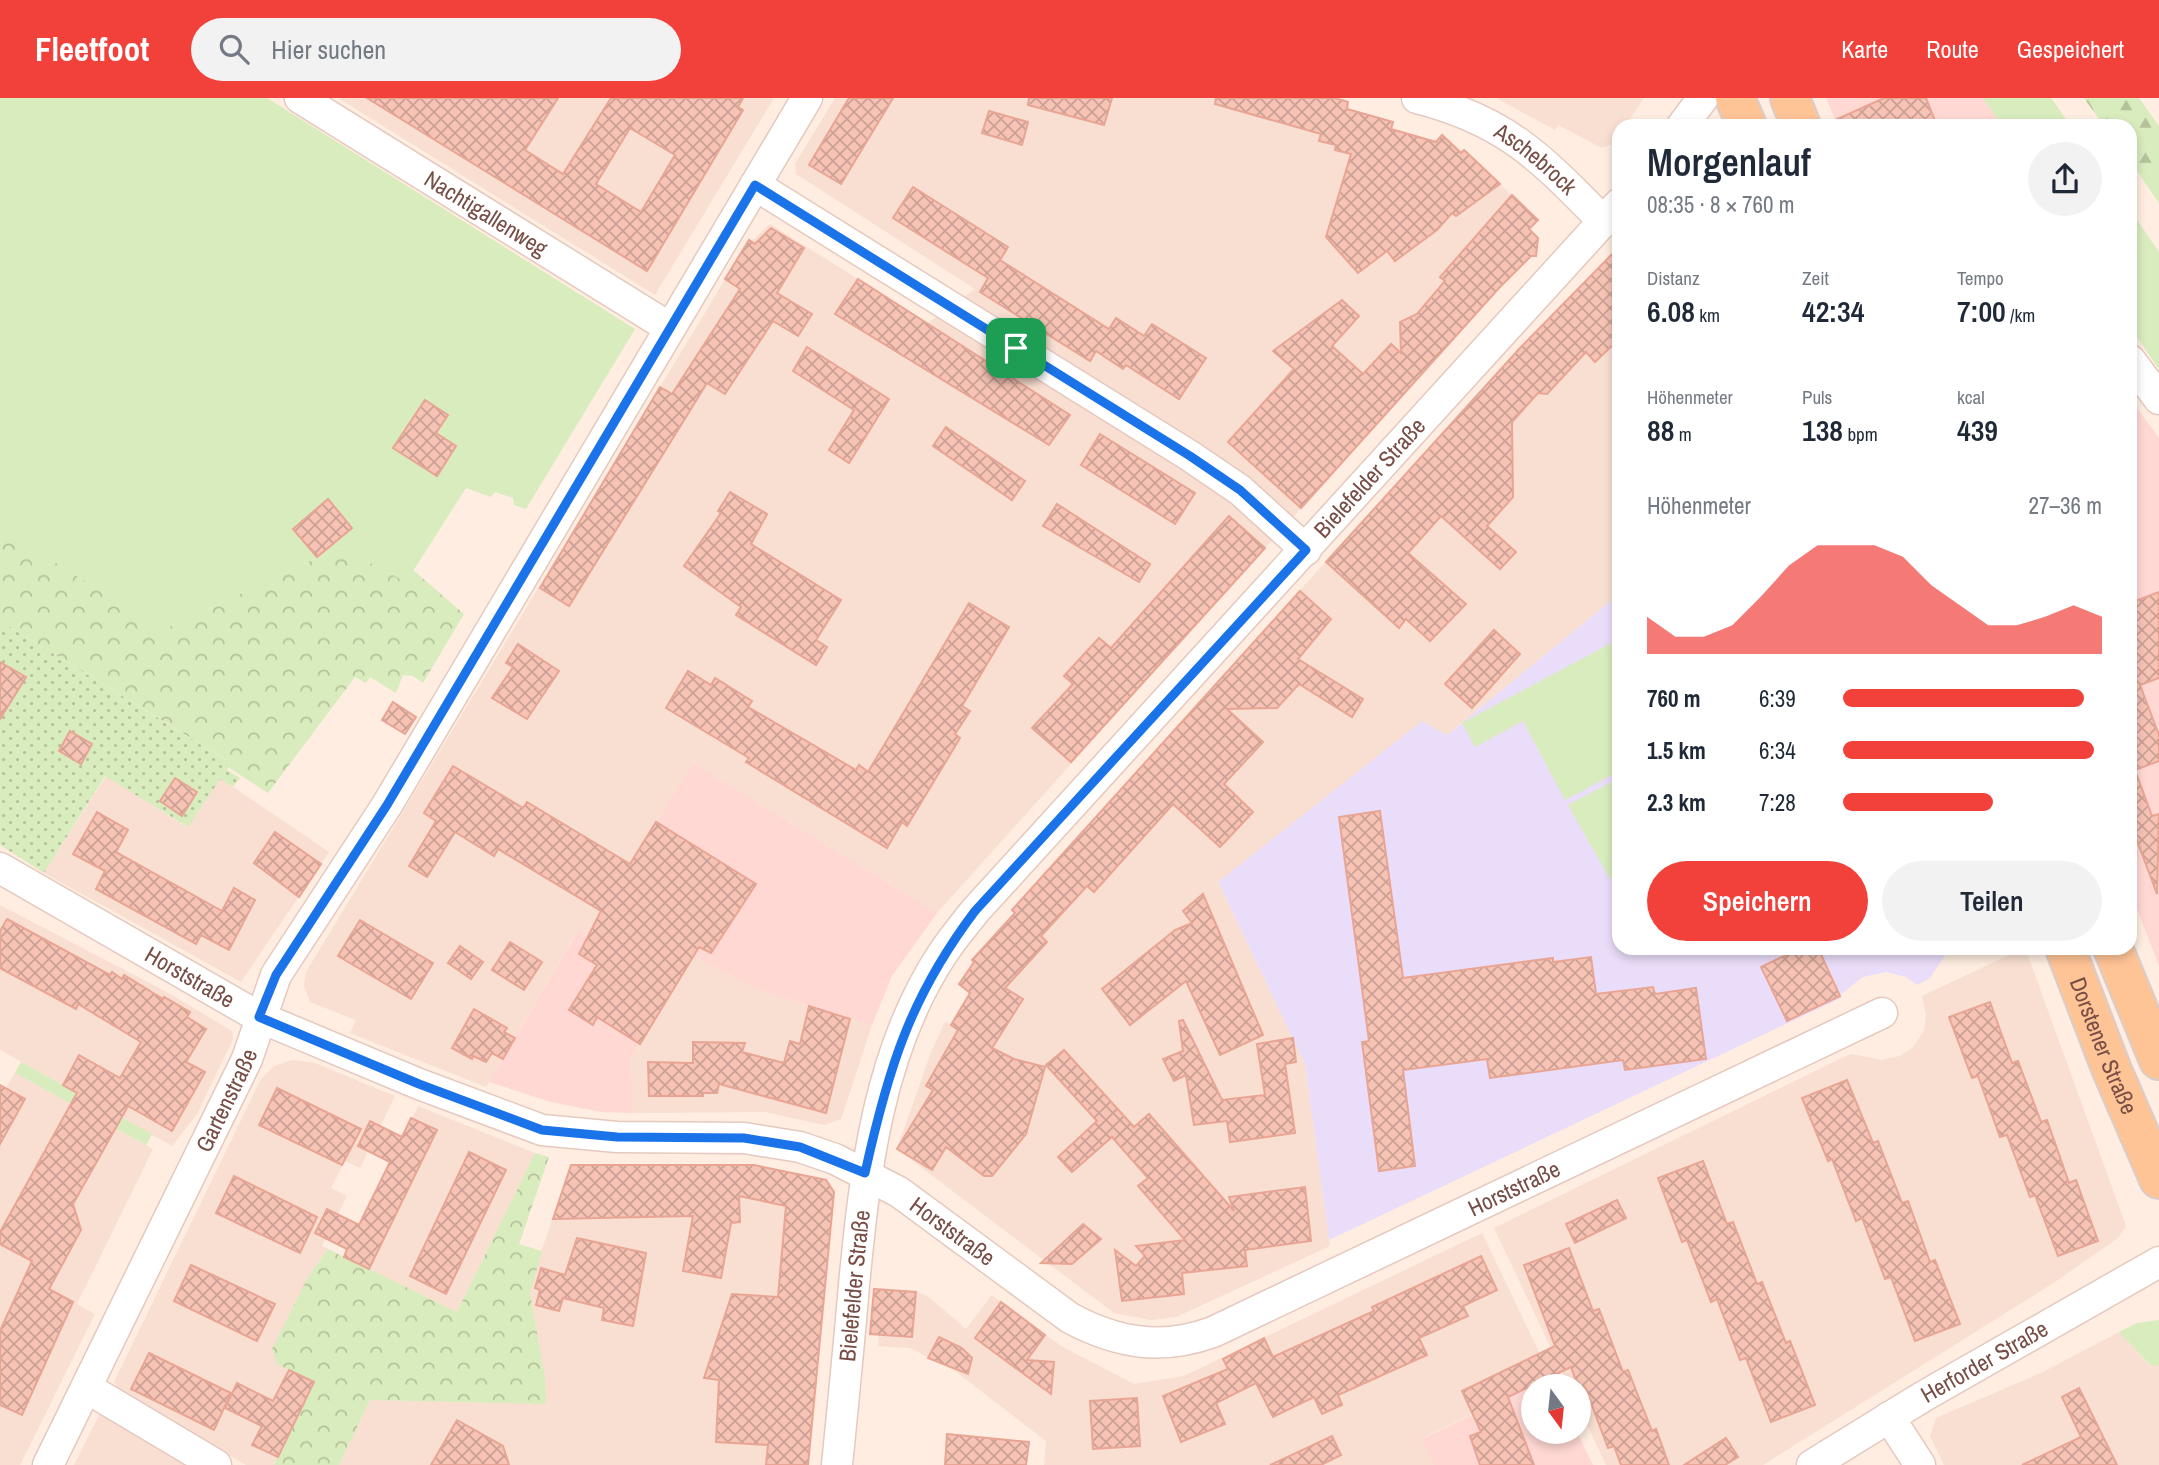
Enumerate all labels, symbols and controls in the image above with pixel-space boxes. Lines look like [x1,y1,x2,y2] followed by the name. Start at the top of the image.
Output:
[191,18,681,81] search box
[35,27,149,71] text: Fleetfoot
[215,30,253,68] icon: search
[271,32,386,67] text: Hier suchen
[1841,33,1888,65] text: Karte
[1926,33,1979,65] text: Route
[2017,33,2124,65] text: Gespeichert
[1488,115,1585,202] street label: Aschebrock
[1647,137,1811,188] text: Morgenlauf
[2028,142,2102,216] button: share
[419,163,554,263] street label: Nachtigallenweg
[1647,189,1794,220] text: 08:35 · 8 × 760 m
[1647,265,1700,291] text: Distanz
[1802,265,1829,291] text: Zeit
[1957,265,2004,291] text: Tempo
[1647,291,1695,331] text: 6.08
[1802,291,1864,331] text: 42:34
[1957,291,2006,331] text: 7:00
[1695,302,1720,328] text: km
[2006,302,2035,328] text: /km
[986,318,1046,378] pin
[997,329,1035,367] icon: arrive
[1647,384,1733,410] text: Höhenmeter
[1802,384,1832,410] text: Puls
[1957,384,1985,410] text: kcal
[1647,410,1674,450] text: 88
[1802,410,1843,450] text: 138
[1957,410,1998,450] text: 439
[1307,411,1432,544] street label: Bielefelder Straße
[1674,421,1692,447] text: m
[1843,421,1878,447] text: bpm
[1647,490,1751,521] text: Höhenmeter
[2029,490,2102,521] text: 27–36 m
[1647,683,1700,714] text: 760 m
[1759,683,1796,714] text: 6:39
[1647,735,1706,766] text: 1.5 km
[1759,735,1796,766] text: 6:34
[1647,787,1706,818] text: 2.3 km
[1759,787,1796,818] text: 7:28
[1647,861,1868,941] button: Speichern
[1882,861,2102,941] button: Teilen
[140,939,241,1015] street label: Horststraße
[2063,973,2145,1119] street label: Dorstener Straße
[188,1045,264,1157] street label: Gartenstraße
[1463,1153,1565,1223] street label: Horststraße
[904,1189,1002,1273] street label: Horststraße
[831,1208,877,1363] street label: Bielefelder Straße
[1915,1313,2053,1410] street label: Herforder Straße
[1521,1374,1591,1444] north arrow
[1521,1374,1591,1444] map controls

